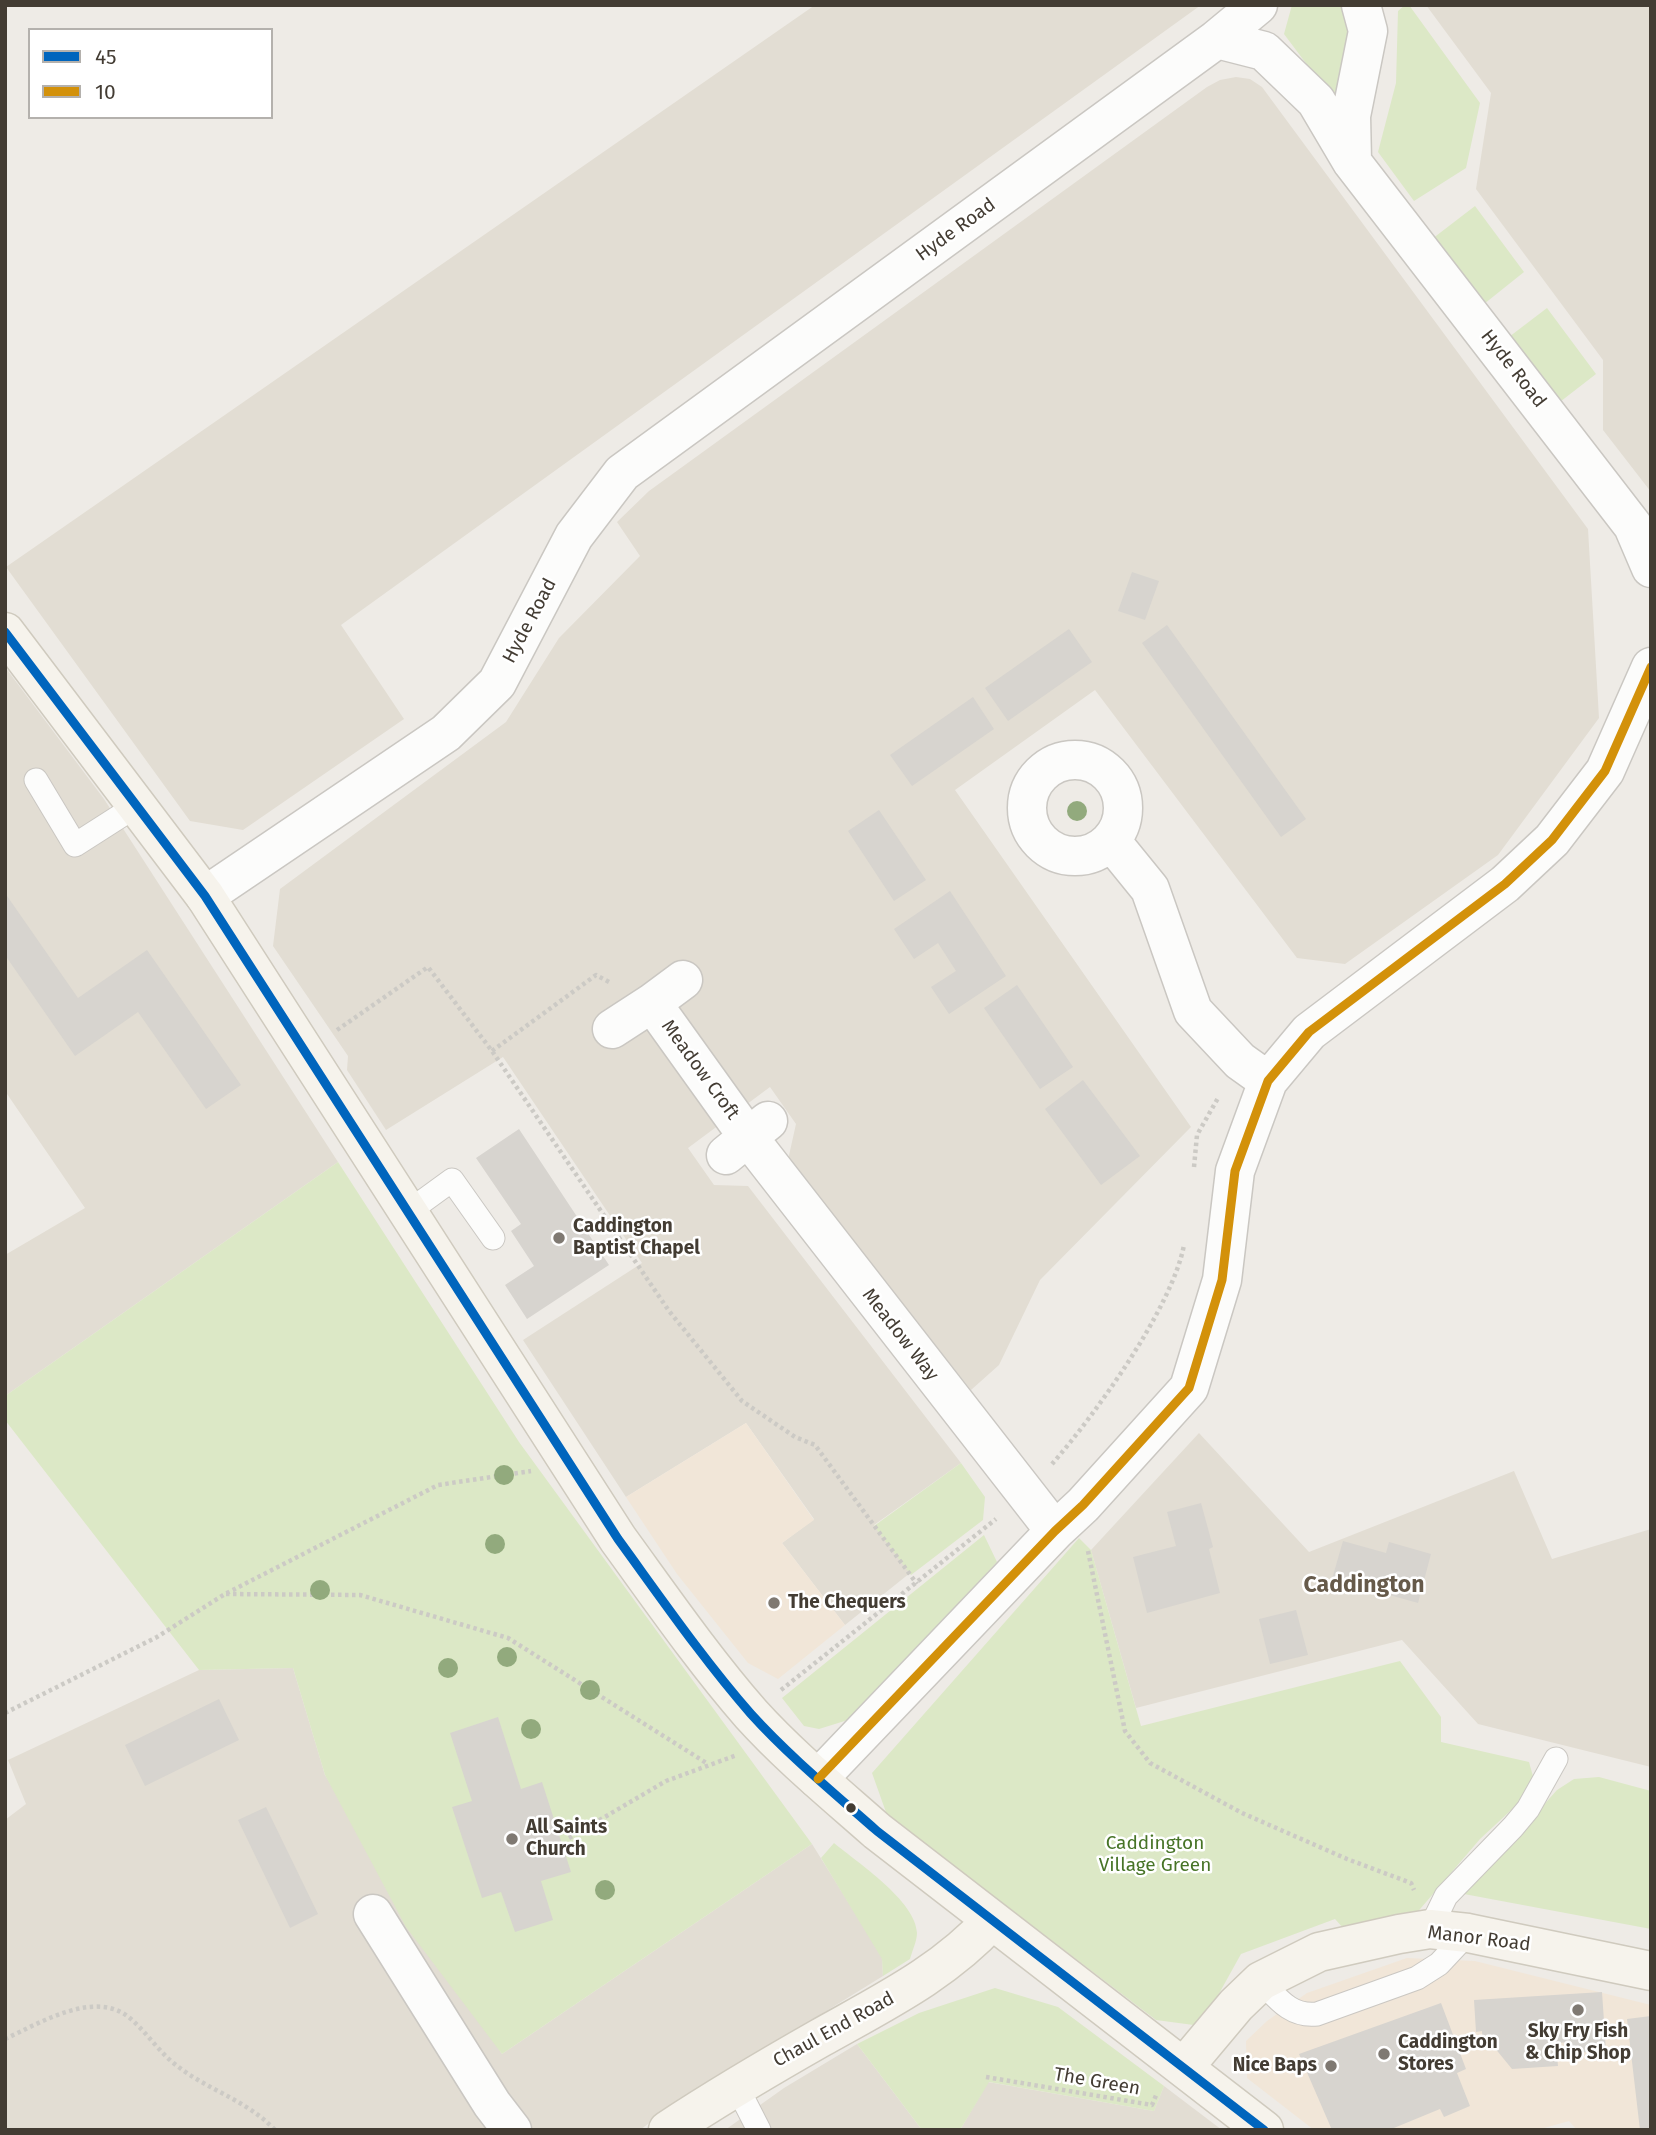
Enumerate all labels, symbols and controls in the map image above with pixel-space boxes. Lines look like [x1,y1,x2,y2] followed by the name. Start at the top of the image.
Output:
[28,28,273,119] legend
[95,44,116,70] text: 45
[95,79,116,105] text: 10
[912,194,1000,266] street label: Hyde Road
[1475,325,1551,413] street label: Hyde Road
[498,575,562,667] street label: Hyde Road
[656,1016,744,1124] street label: Meadow Croft
[573,1216,700,1260] place label: Caddington Baptist Chapel
[551,1230,567,1246] marker: Caddington Baptist Chapel
[857,1284,943,1386] street label: Meadow Way
[1304,1572,1424,1600] district label: Caddington
[788,1592,906,1614] place label: The Chequers
[766,1595,782,1611] marker: The Chequers
[844,1801,858,1815] unlabelled marker
[526,1817,607,1861] place label: All Saints Church
[504,1831,520,1847] marker: All Saints Church
[1099,1833,1211,1877] park label: Caddington Village Green
[1426,1921,1532,1957] street label: Manor Road
[769,1987,899,2073] street label: Chaul End Road
[1570,2002,1586,2018] marker: Sky Fry Fish & Chip Shop
[1525,2021,1631,2065] place label: Sky Fry Fish & Chip Shop
[1398,2032,1498,2076] place label: Caddington Stores
[1376,2046,1392,2062] marker: Caddington Stores
[1233,2055,1317,2077] place label: Nice Baps
[1323,2058,1339,2074] marker: Nice Baps
[1052,2063,1142,2101] street label: The Green

